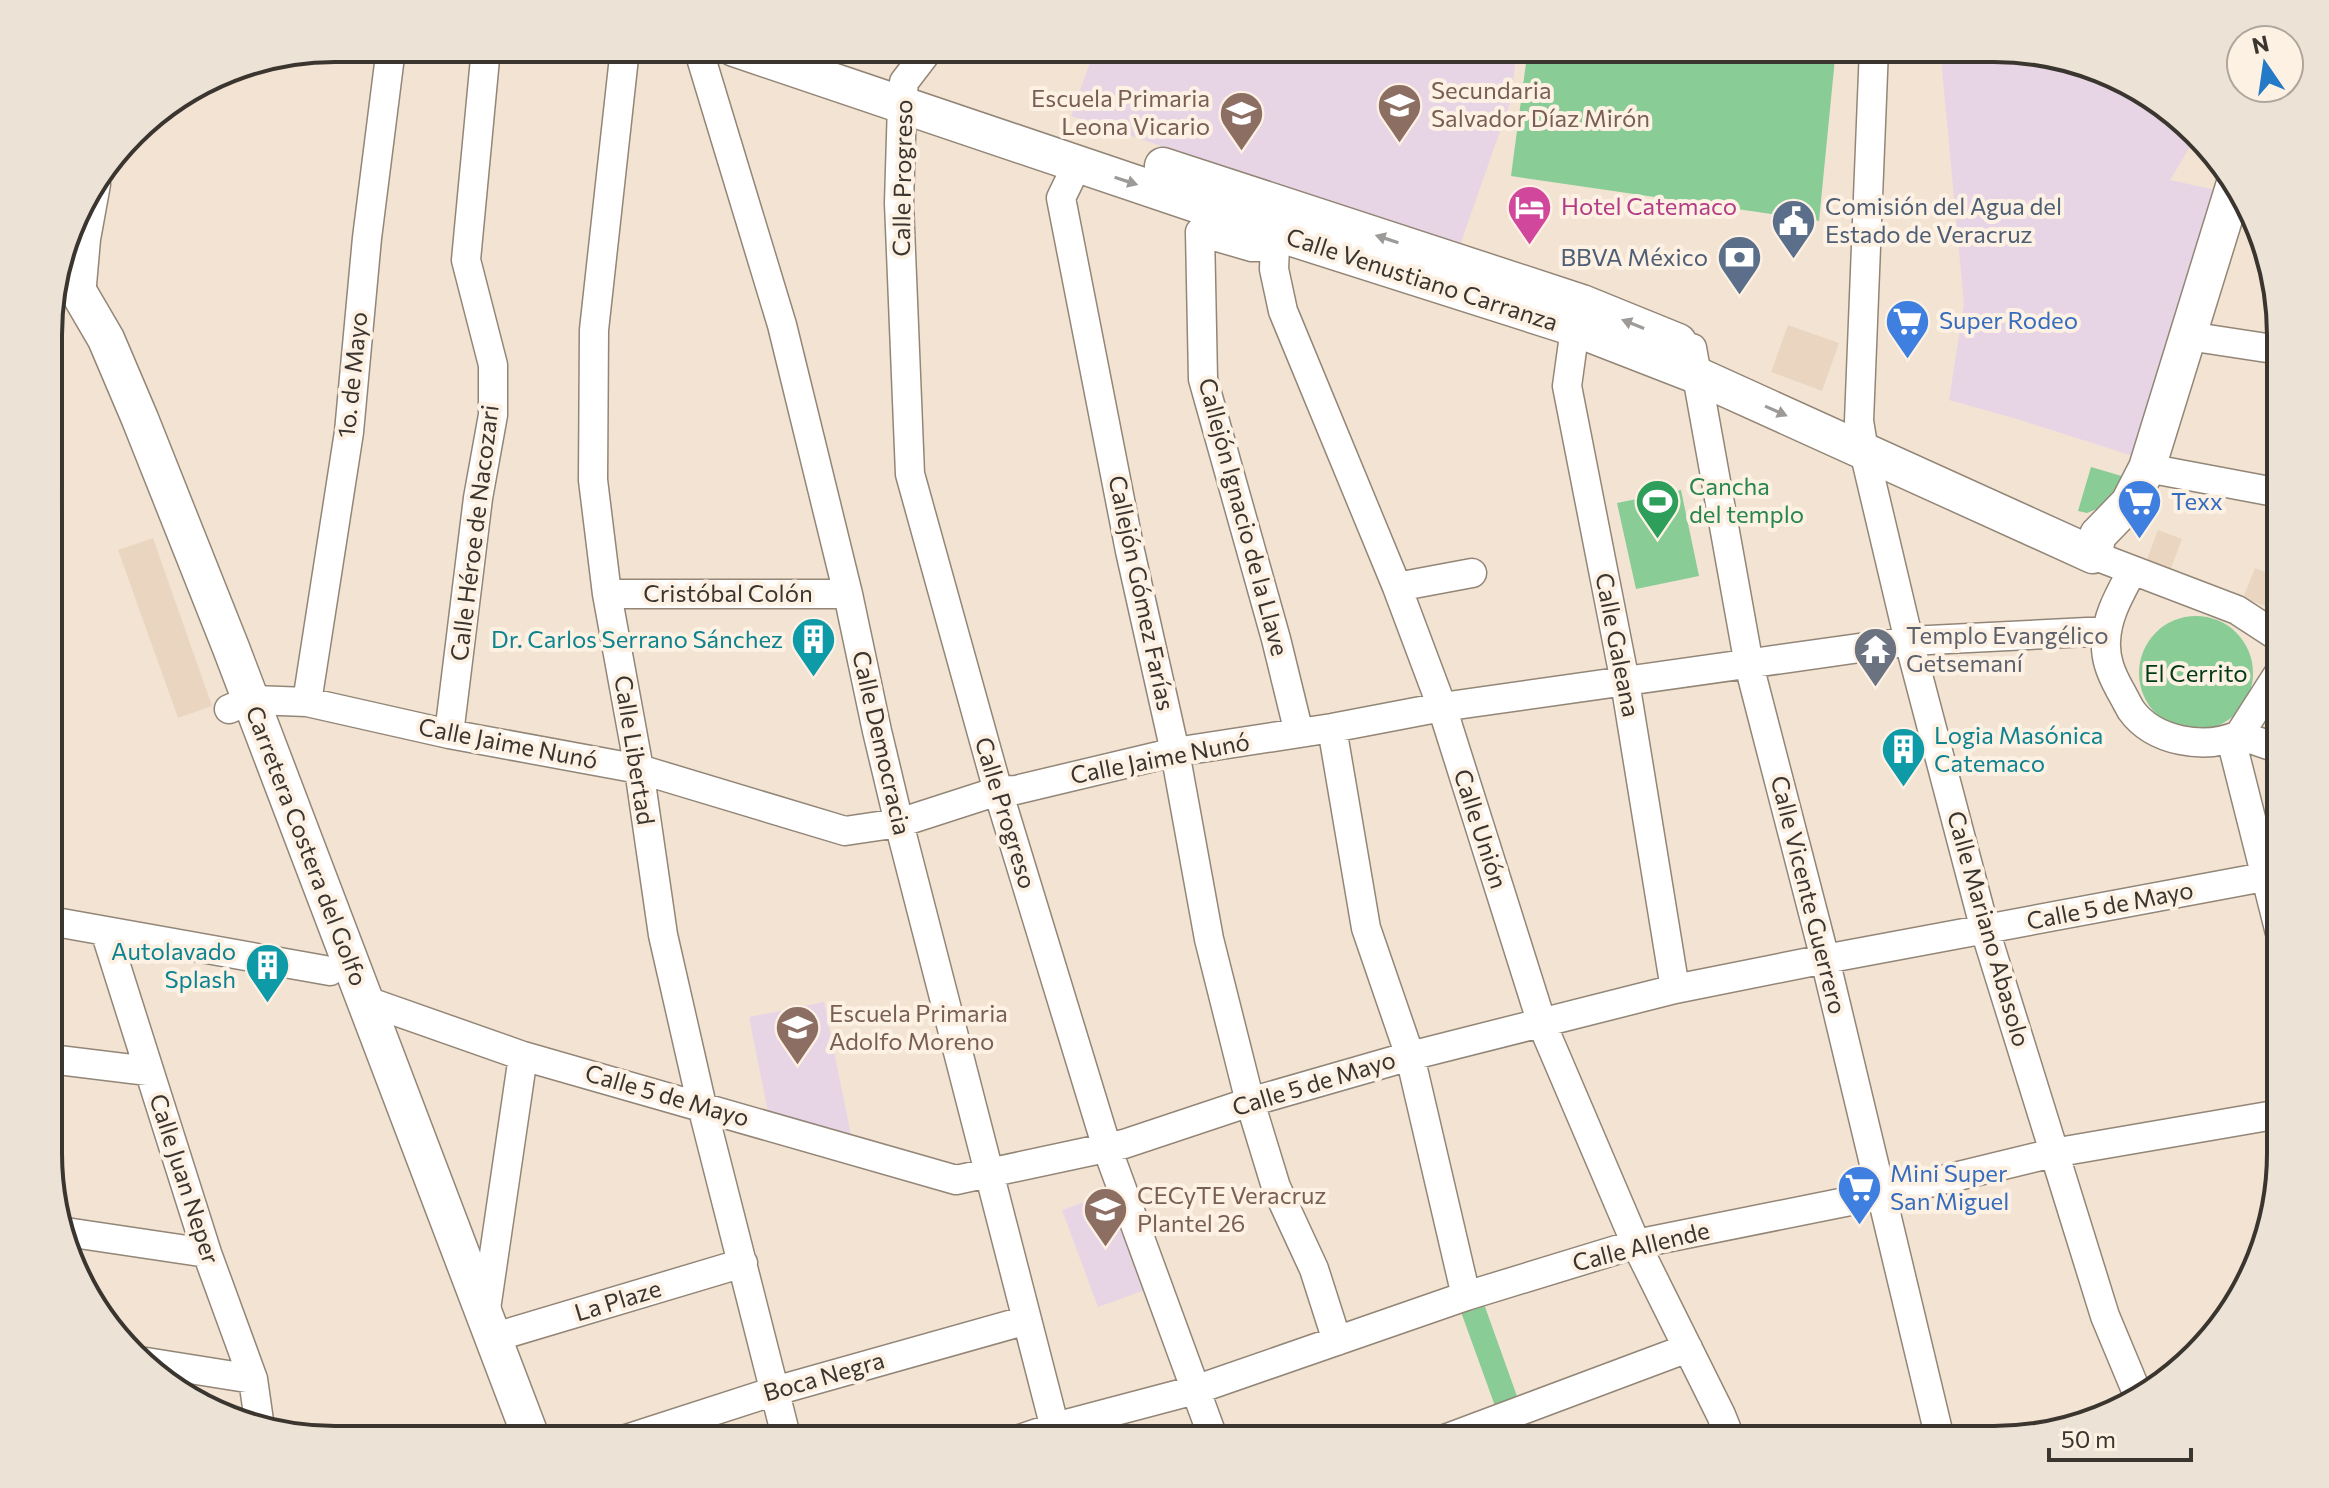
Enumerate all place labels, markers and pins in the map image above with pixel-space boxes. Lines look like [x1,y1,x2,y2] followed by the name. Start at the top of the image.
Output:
[1431,75,1650,132] place label: Secundaria Salvador Díaz Mirón
[1376,81,1424,144] school or university icon: Secundaria Salvador Díaz Mirón
[1031,83,1210,140] place label: Escuela Primaria Leona Vicario
[1217,89,1265,152] school or university icon: Escuela Primaria Leona Vicario
[1506,183,1554,246] hotel icon: Hotel Catemaco
[1561,191,1737,220] place label: Hotel Catemaco
[1825,191,2062,248] place label: Comisión del Agua del Estado de Veracruz
[1770,197,1818,260] public building icon: Comisión del Agua del Estado de Veracruz
[1715,234,1763,297] bank icon: BBVA México
[1560,242,1708,271] place label: BBVA México
[1884,297,1932,360] supermarket icon: Super Rodeo
[1939,305,2078,334] place label: Super Rodeo
[1689,471,1804,528] place label: Cancha del templo
[1634,477,1682,540] sports icon: Cancha del templo
[2116,478,2164,541] supermarket icon: Texx
[2171,486,2223,515] place label: Texx
[790,616,838,679] building icon: Dr. Carlos Serrano Sánchez
[1906,620,2109,677] place label: Templo Evangélico Getsemaní
[491,624,783,653] place label: Dr. Carlos Serrano Sánchez
[1851,626,1899,689] temple icon: Templo Evangélico Getsemaní
[1934,720,2103,777] place label: Logia Masónica Catemaco
[1879,726,1927,789] building icon: Logia Masónica Catemaco
[111,936,236,993] place label: Autolavado Splash
[243,942,291,1005] building icon: Autolavado Splash
[829,998,1008,1055] place label: Escuela Primaria Adolfo Moreno
[774,1004,822,1067] school or university icon: Escuela Primaria Adolfo Moreno
[1890,1158,2009,1215] place label: Mini Super San Miguel
[1835,1164,1883,1227] supermarket icon: Mini Super San Miguel
[1137,1180,1327,1237] place label: CECyTE Veracruz Plantel 26
[1082,1186,1130,1249] school or university icon: CECyTE Veracruz Plantel 26

